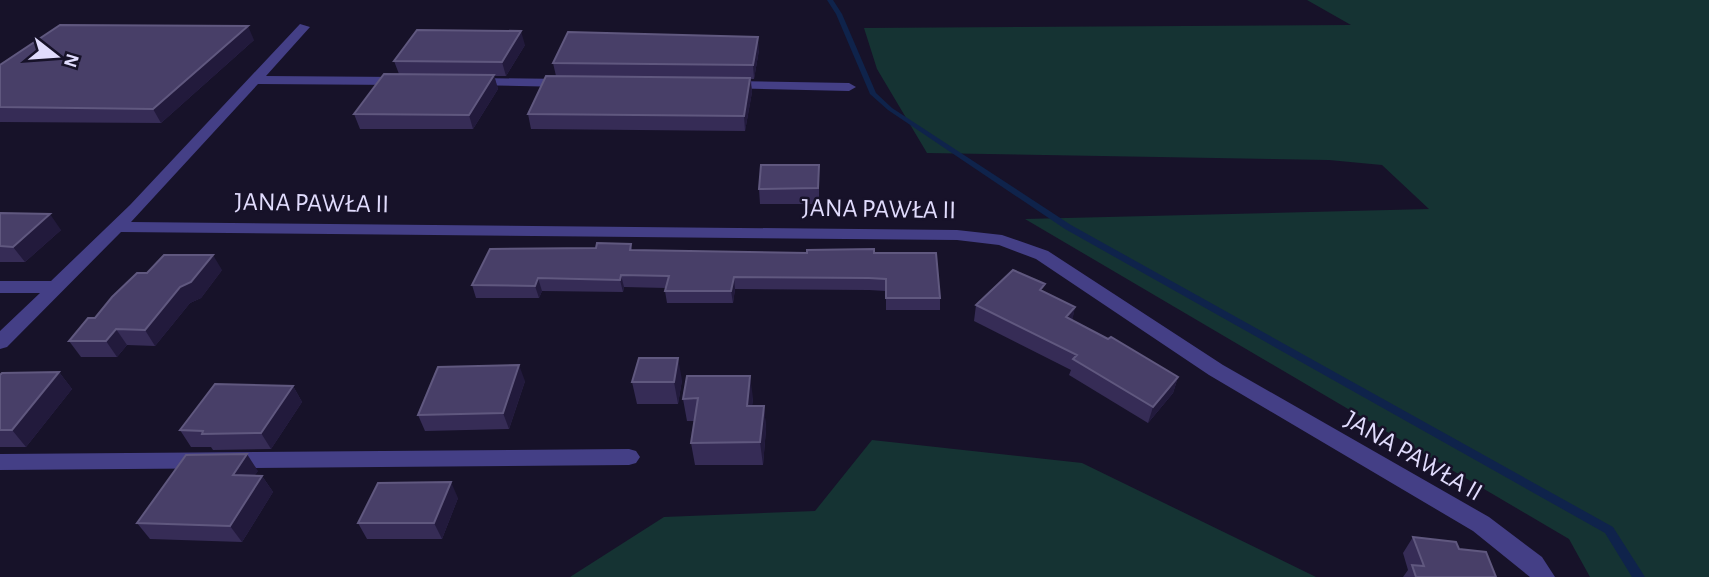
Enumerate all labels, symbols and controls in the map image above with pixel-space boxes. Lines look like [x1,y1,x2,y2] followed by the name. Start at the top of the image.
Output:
[21,21,91,91] north arrow
[60,51,82,70] text: N
[235,189,389,217] street label: JANA PAWŁA II
[802,195,956,223] street label: JANA PAWŁA II
[1340,406,1487,506] street label: JANA PAWŁA II

